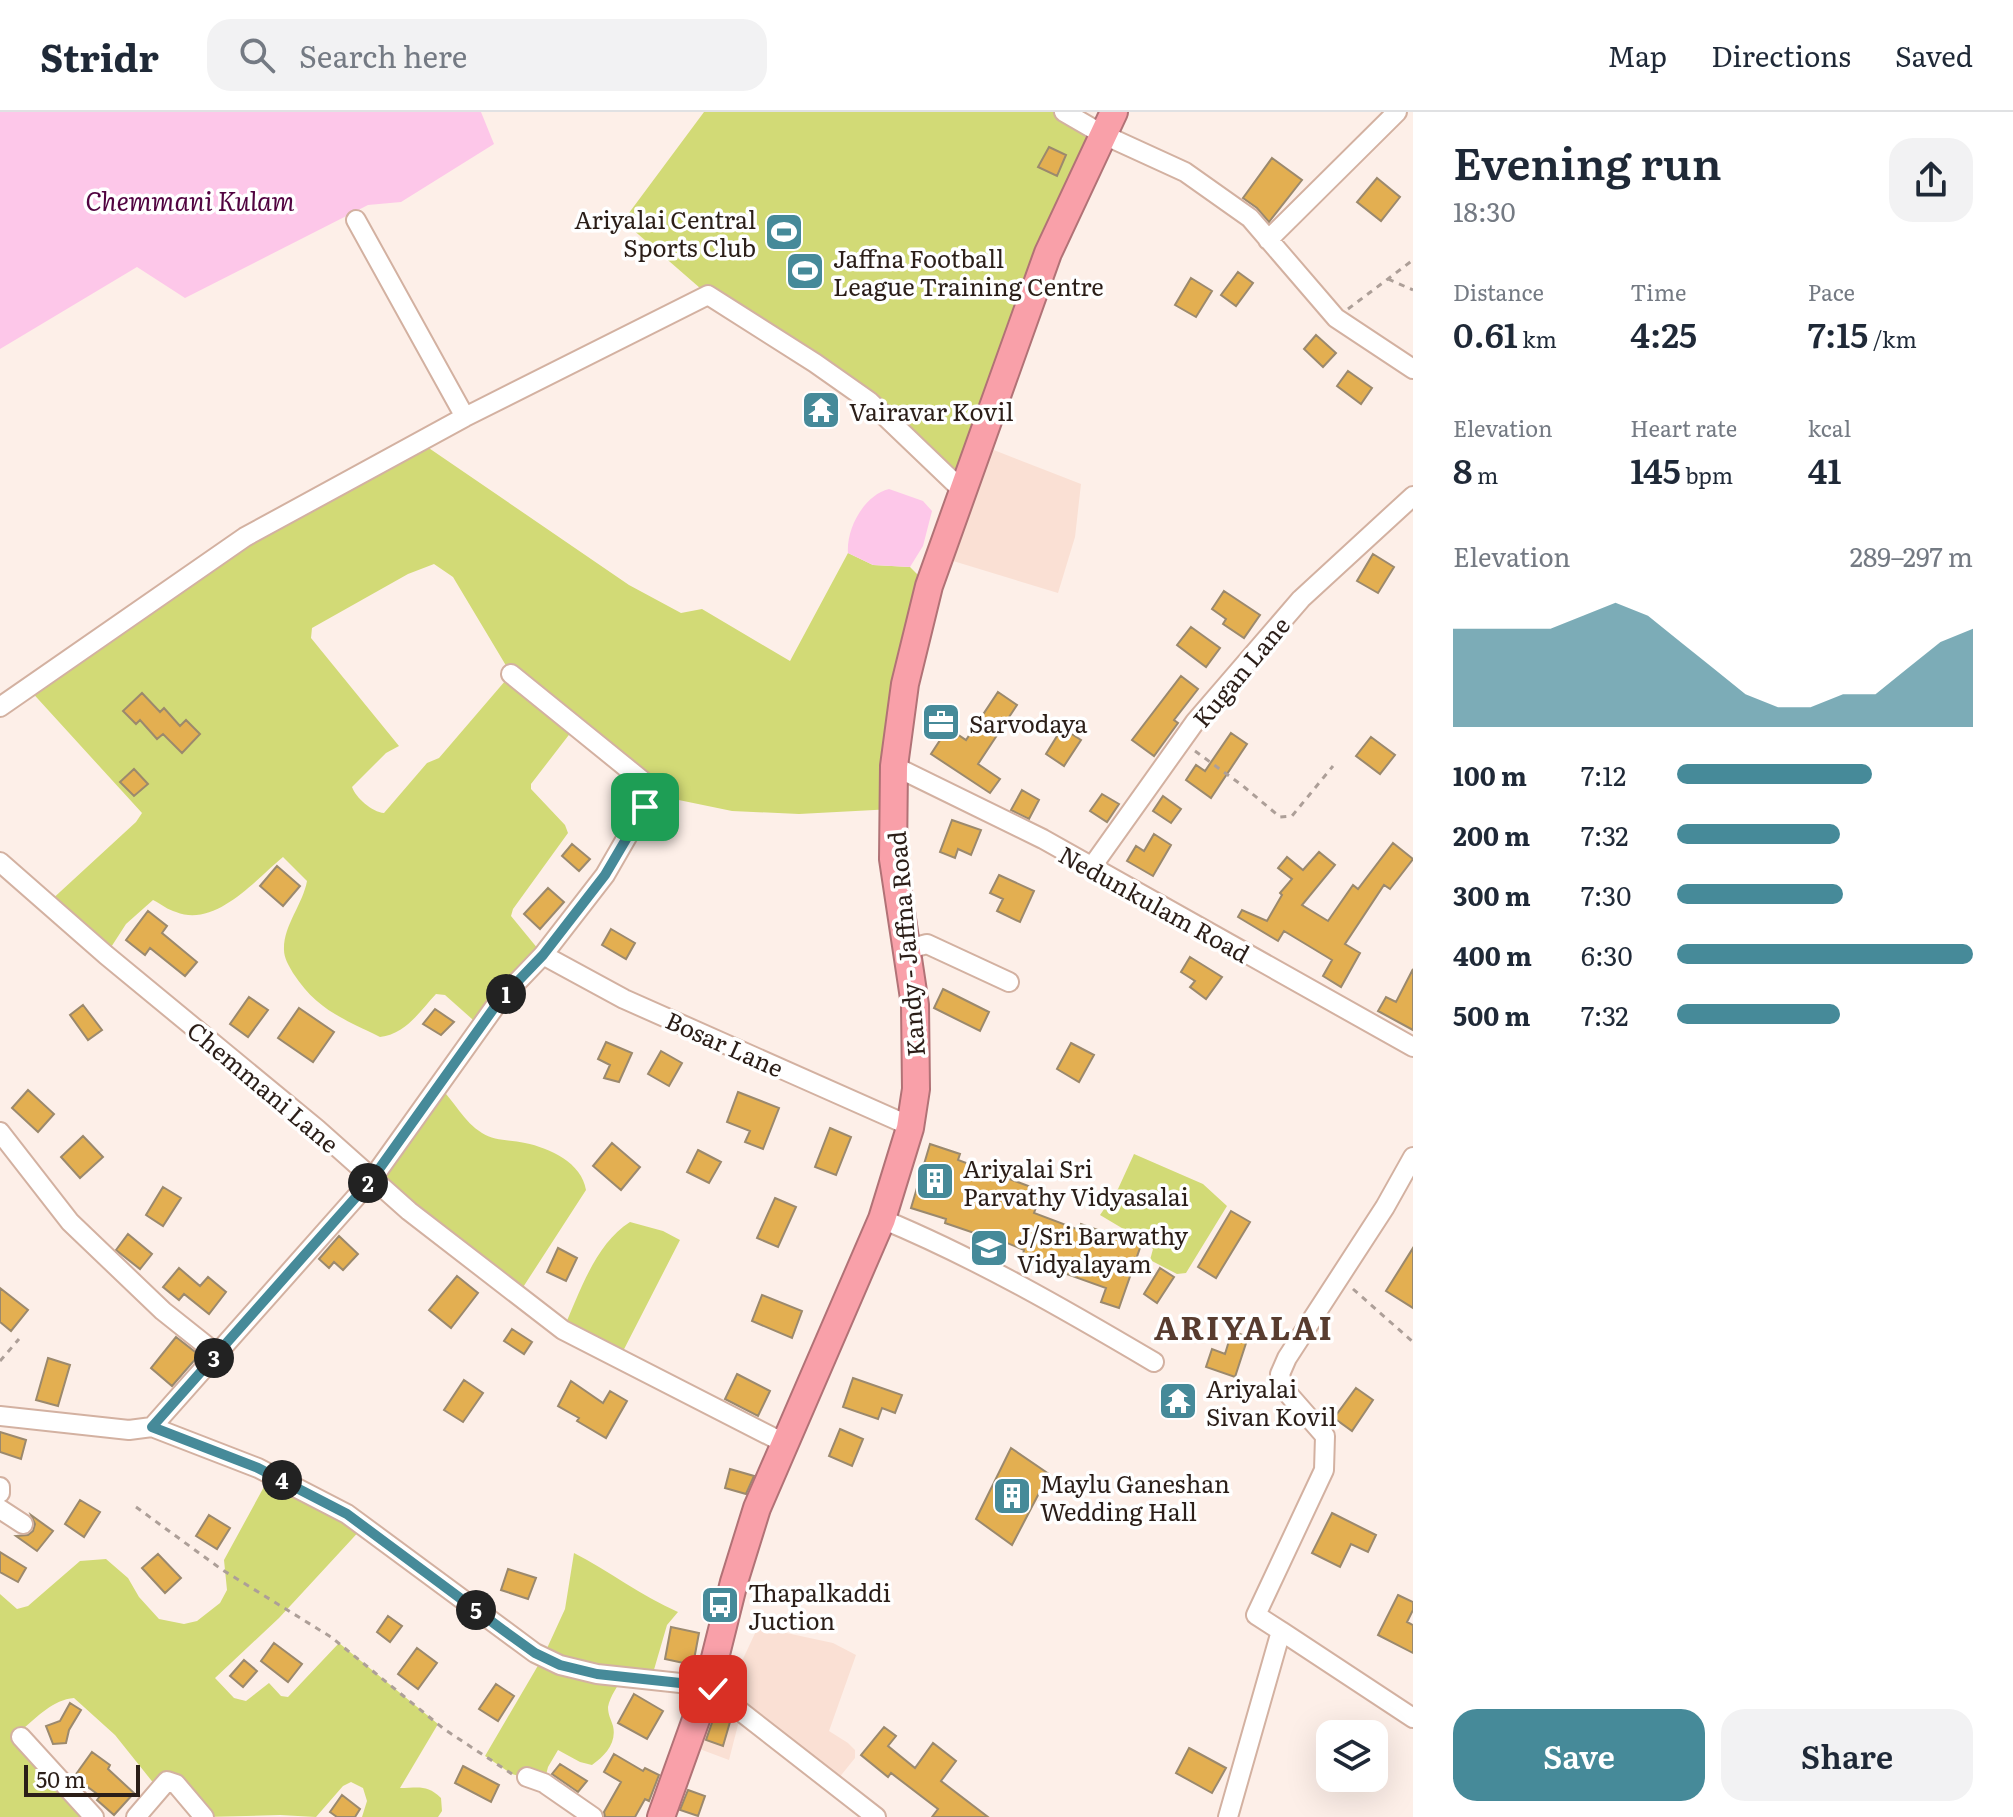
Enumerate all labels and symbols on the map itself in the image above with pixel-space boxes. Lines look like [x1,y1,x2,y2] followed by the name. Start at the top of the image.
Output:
[85,180,295,219] water label: Chemmani Kulam
[574,201,756,264] place label: Ariyalai Central Sports Club
[763,211,805,253] sports icon: Ariyalai Central Sports Club
[833,240,1104,303] place label: Jaffna Football League Training Centre
[784,250,826,292] sports icon: Jaffna Football League Training Centre
[800,389,842,431] temple icon: Vairavar Kovil
[849,393,1014,428] place label: Vairavar Kovil
[1183,608,1297,734] street label: Kugan Lane
[920,701,962,743] office icon: Sarvodaya
[969,705,1088,740] place label: Sarvodaya
[611,773,679,841] pin
[878,829,932,1058] street label: Kandy - Jaffna Road
[1053,836,1257,970] street label: Nedunkulam Road
[486,974,526,1014] pin: 1
[661,1002,789,1084] street label: Bosar Lane
[181,1012,347,1160] street label: Chemmani Lane
[963,1150,1189,1213] place label: Ariyalai Sri Parvathy Vidyasalai
[914,1160,956,1202] building icon: Ariyalai Sri Parvathy Vidyasalai
[348,1163,388,1203] pin: 2
[1017,1217,1188,1280] place label: J/Sri Barwathy Vidyalayam
[968,1227,1010,1269] school or university icon: J/Sri Barwathy Vidyalayam
[1154,1302,1334,1350] district label: ARIYALAI
[194,1338,234,1378] pin: 3
[1206,1370,1336,1433] place label: Ariyalai Sivan Kovil
[1157,1380,1199,1422] temple icon: Ariyalai Sivan Kovil
[262,1460,302,1500] pin: 4
[1040,1465,1230,1528] place label: Maylu Ganeshan Wedding Hall
[991,1475,1033,1517] building icon: Maylu Ganeshan Wedding Hall
[748,1574,891,1637] place label: Thapalkaddi Juction
[699,1584,741,1626] bus stop icon: Thapalkaddi Juction
[456,1590,496,1630] pin: 5
[679,1655,747,1723] pin
[24,1761,140,1797] scale bar

